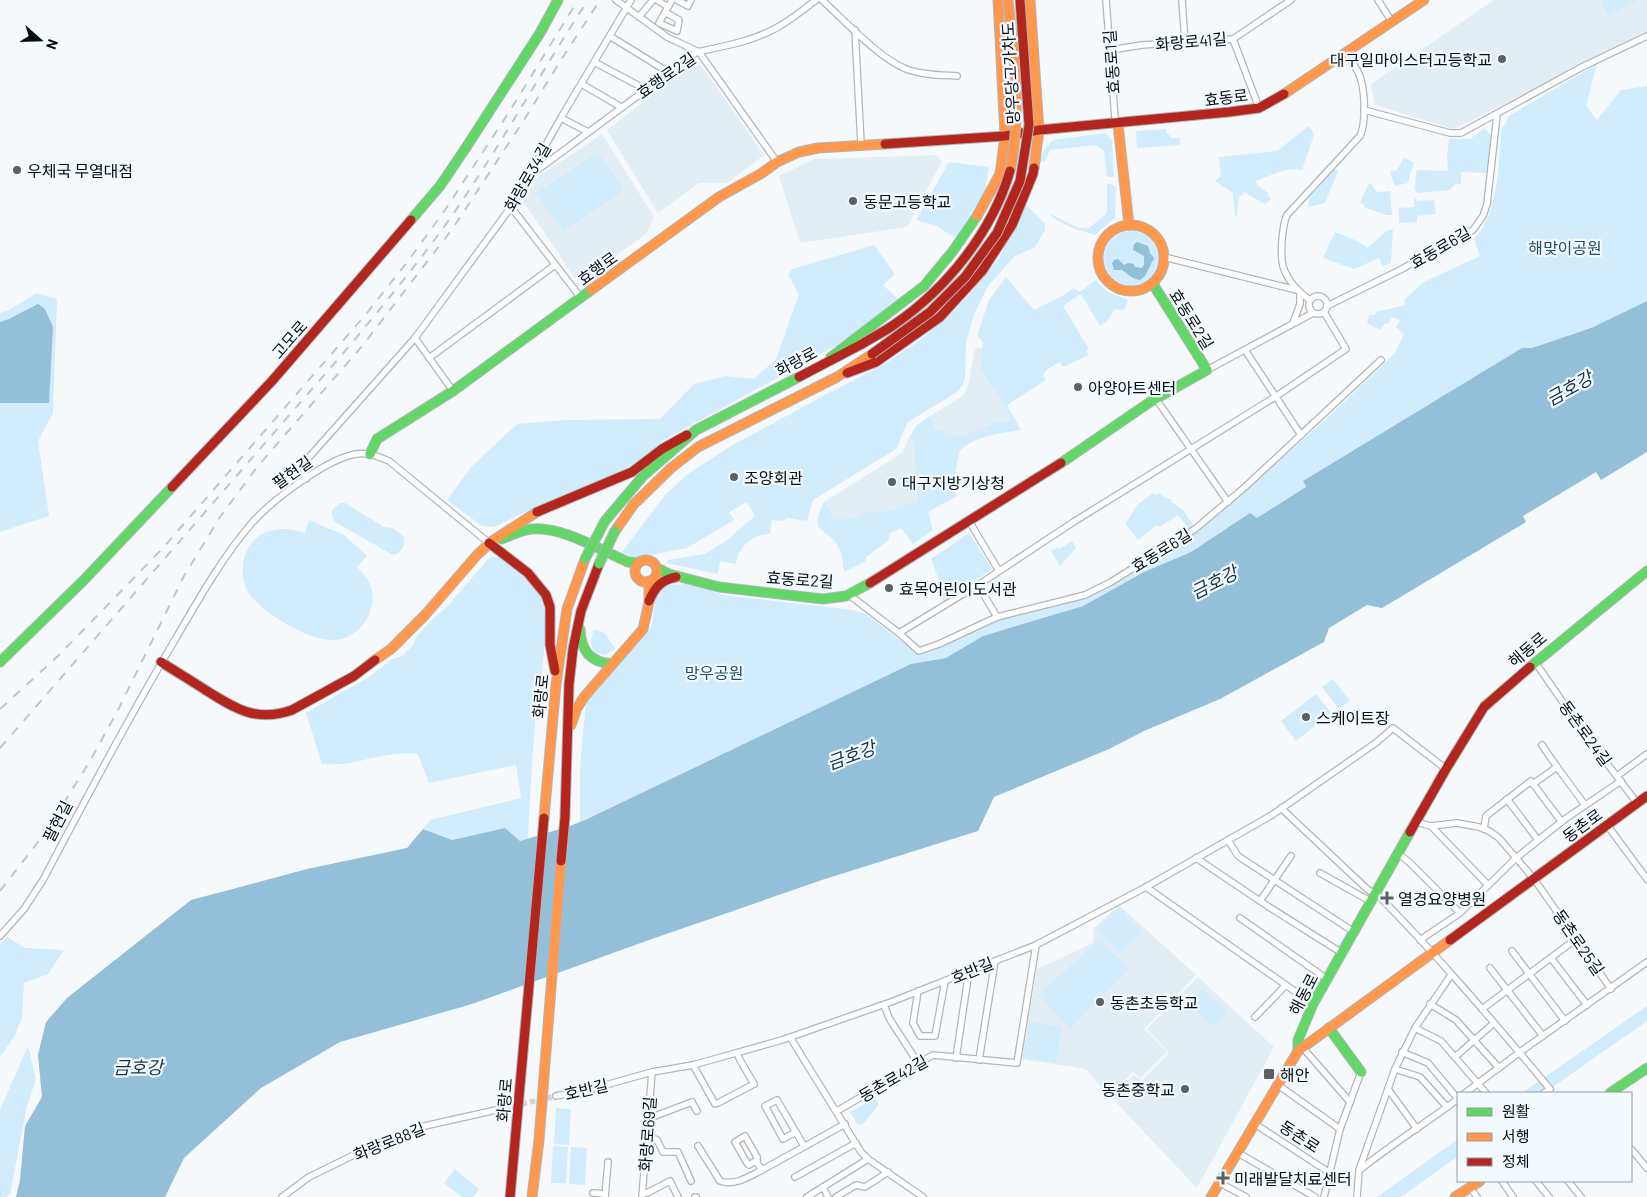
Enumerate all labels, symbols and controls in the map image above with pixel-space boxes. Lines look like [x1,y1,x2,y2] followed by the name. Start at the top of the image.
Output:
[15,15,65,65] north arrow
[998,21,1022,125] street label: 망우당고가차도
[1154,28,1228,54] street label: 화랑로41길
[1099,29,1123,95] street label: 효동로1길
[43,37,62,52] text: N
[633,48,699,102] street label: 효행로2길
[1330,50,1492,69] place label: 대구일마이스터고등학교
[1496,53,1508,65] marker: 대구일마이스터고등학교
[1203,85,1249,109] street label: 효동로
[500,139,554,215] street label: 화랑로34길
[27,161,133,180] place label: 우체국 무열대점
[11,164,23,176] marker: 우체국 무열대점
[863,192,951,211] place label: 동문고등학교
[847,195,859,207] marker: 동문고등학교
[1406,222,1474,272] street label: 효동로6길
[1528,238,1602,257] park label: 해맞이공원
[574,247,621,289] street label: 효행로
[1166,285,1218,353] street label: 효동로2길
[267,316,311,362] street label: 고모로
[772,342,820,380] street label: 화랑로
[1542,365,1598,410] water label: 금호강
[1088,378,1176,397] place label: 아양아트센터
[1072,381,1084,393] marker: 아양아트센터
[268,452,316,492] street label: 팔현길
[744,468,803,487] place label: 조양회관
[728,471,740,483] marker: 조양회관
[902,473,1005,492] place label: 대구지방기상청
[886,476,898,488] marker: 대구지방기상청
[1128,524,1194,576] street label: 효동로6길
[1187,560,1243,603] water label: 금호강
[766,567,834,591] street label: 효동로2길
[899,579,1017,598] place label: 효목어린이도서관
[883,582,895,594] marker: 효목어린이도서관
[1504,627,1550,670] street label: 해동로
[685,663,743,682] park label: 망우공원
[528,673,552,719] street label: 화랑로
[1556,697,1616,769] street label: 동촌로24길
[1316,708,1390,727] place label: 스케이트장
[1300,711,1312,723] marker: 스케이트장
[824,735,880,774] water label: 금호강
[39,797,75,845] street label: 팔현길
[1559,804,1606,846] street label: 동촌로
[1398,889,1486,908] place label: 열경요양병원
[1380,891,1394,905] marker: 열경요양병원
[1550,906,1608,978] street label: 동촌로25길
[948,953,996,987] street label: 호반길
[1285,970,1322,1018] street label: 해동로
[1110,993,1198,1012] place label: 동촌초등학교
[1094,996,1106,1008] marker: 동촌초등학교
[855,1051,931,1105] street label: 동촌로42길
[113,1056,165,1078] water label: 금호강
[1280,1065,1310,1084] place label: 해안
[1262,1067,1276,1081] marker: 해안
[562,1075,610,1103] street label: 호반길
[493,1077,515,1123] street label: 화랑로
[1101,1080,1175,1099] place label: 동촌중학교
[1179,1083,1191,1095] marker: 동촌중학교
[1457,1092,1632,1182] legend
[635,1096,659,1172] street label: 화랑로69길
[1502,1102,1530,1120] text: 원활
[1276,1116,1324,1156] street label: 동촌로
[350,1118,428,1164] street label: 화랑로88길
[1502,1127,1530,1145] text: 서행
[1502,1152,1530,1170] text: 정체
[1234,1169,1352,1188] place label: 미래발달치료센터
[1216,1171,1230,1185] marker: 미래발달치료센터

